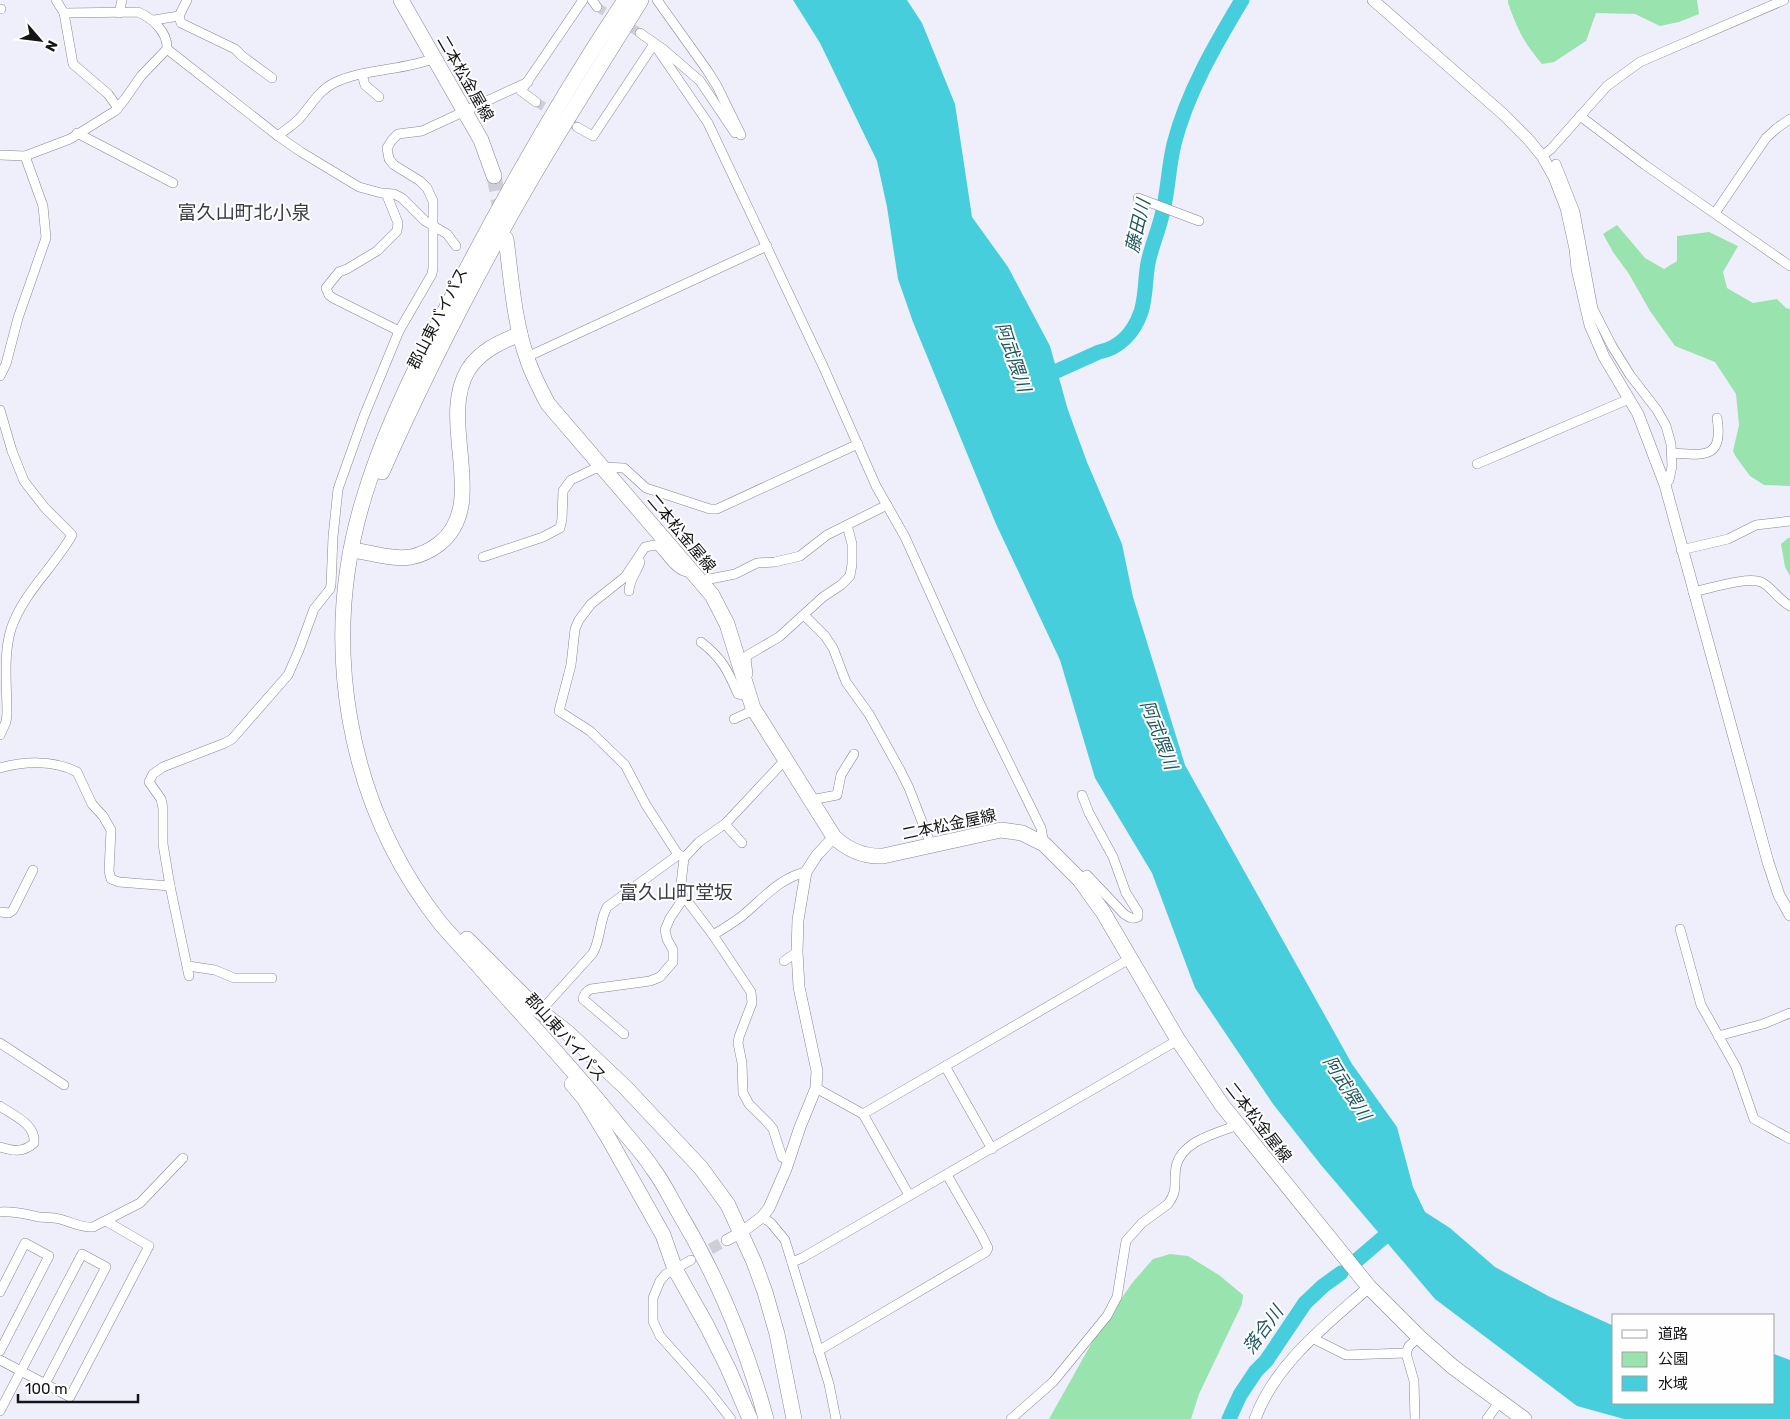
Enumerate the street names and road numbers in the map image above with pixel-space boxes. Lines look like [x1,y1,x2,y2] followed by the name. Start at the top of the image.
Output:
[433,32,498,125] street label: 二本松金屋線
[404,264,471,372] street label: 郡山東バイパス
[643,490,720,576] street label: 二本松金屋線
[900,805,998,844] street label: 二本松金屋線
[521,989,610,1085] street label: 郡山東バイパス
[1222,1079,1296,1166] street label: 二本松金屋線

